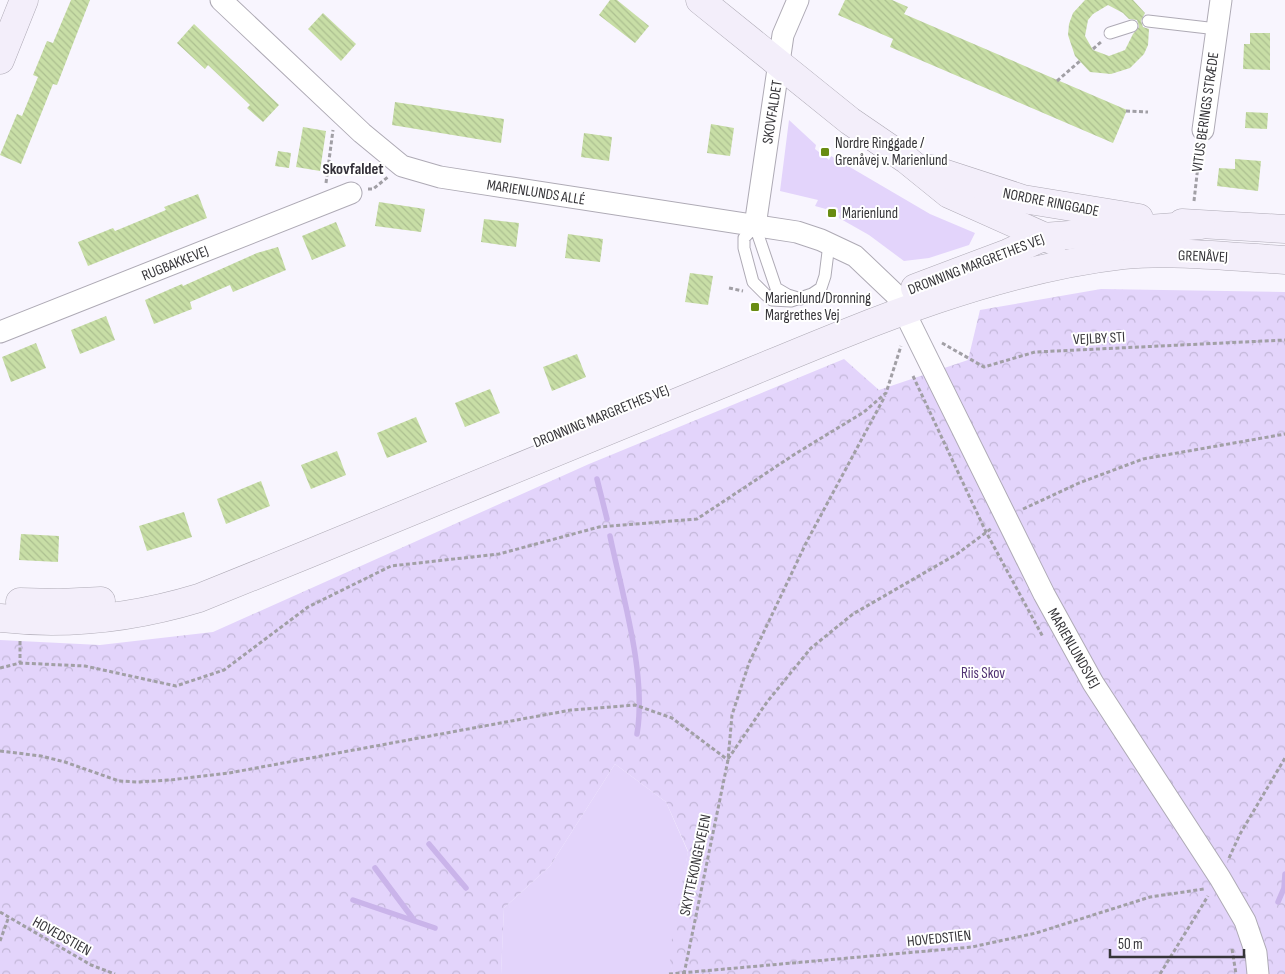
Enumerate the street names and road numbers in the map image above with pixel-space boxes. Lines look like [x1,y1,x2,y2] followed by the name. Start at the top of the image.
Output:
[1188,51,1223,173] street label: VITUS BERINGS STRÆDE
[758,79,787,145] street label: SKOVFALDET
[485,175,586,210] street label: MARIENLUNDS ALLÉ
[1001,184,1101,221] street label: NORDRE RINGGADE
[905,230,1047,299] street label: DRONNING MARGRETHES VEJ
[139,241,211,285] street label: RUGBAKKEVEJ
[1178,246,1228,267] street label: GRENÅVEJ
[1072,328,1126,349] street label: VEJLBY STI
[530,381,672,452] street label: DRONNING MARGRETHES VEJ
[1043,605,1104,692] street label: MARIENLUNDSVEJ
[675,813,716,918] street label: SKYTTEKONGEVEJEN
[29,913,95,960] street label: HOVEDSTIEN
[906,926,972,951] street label: HOVEDSTIEN

